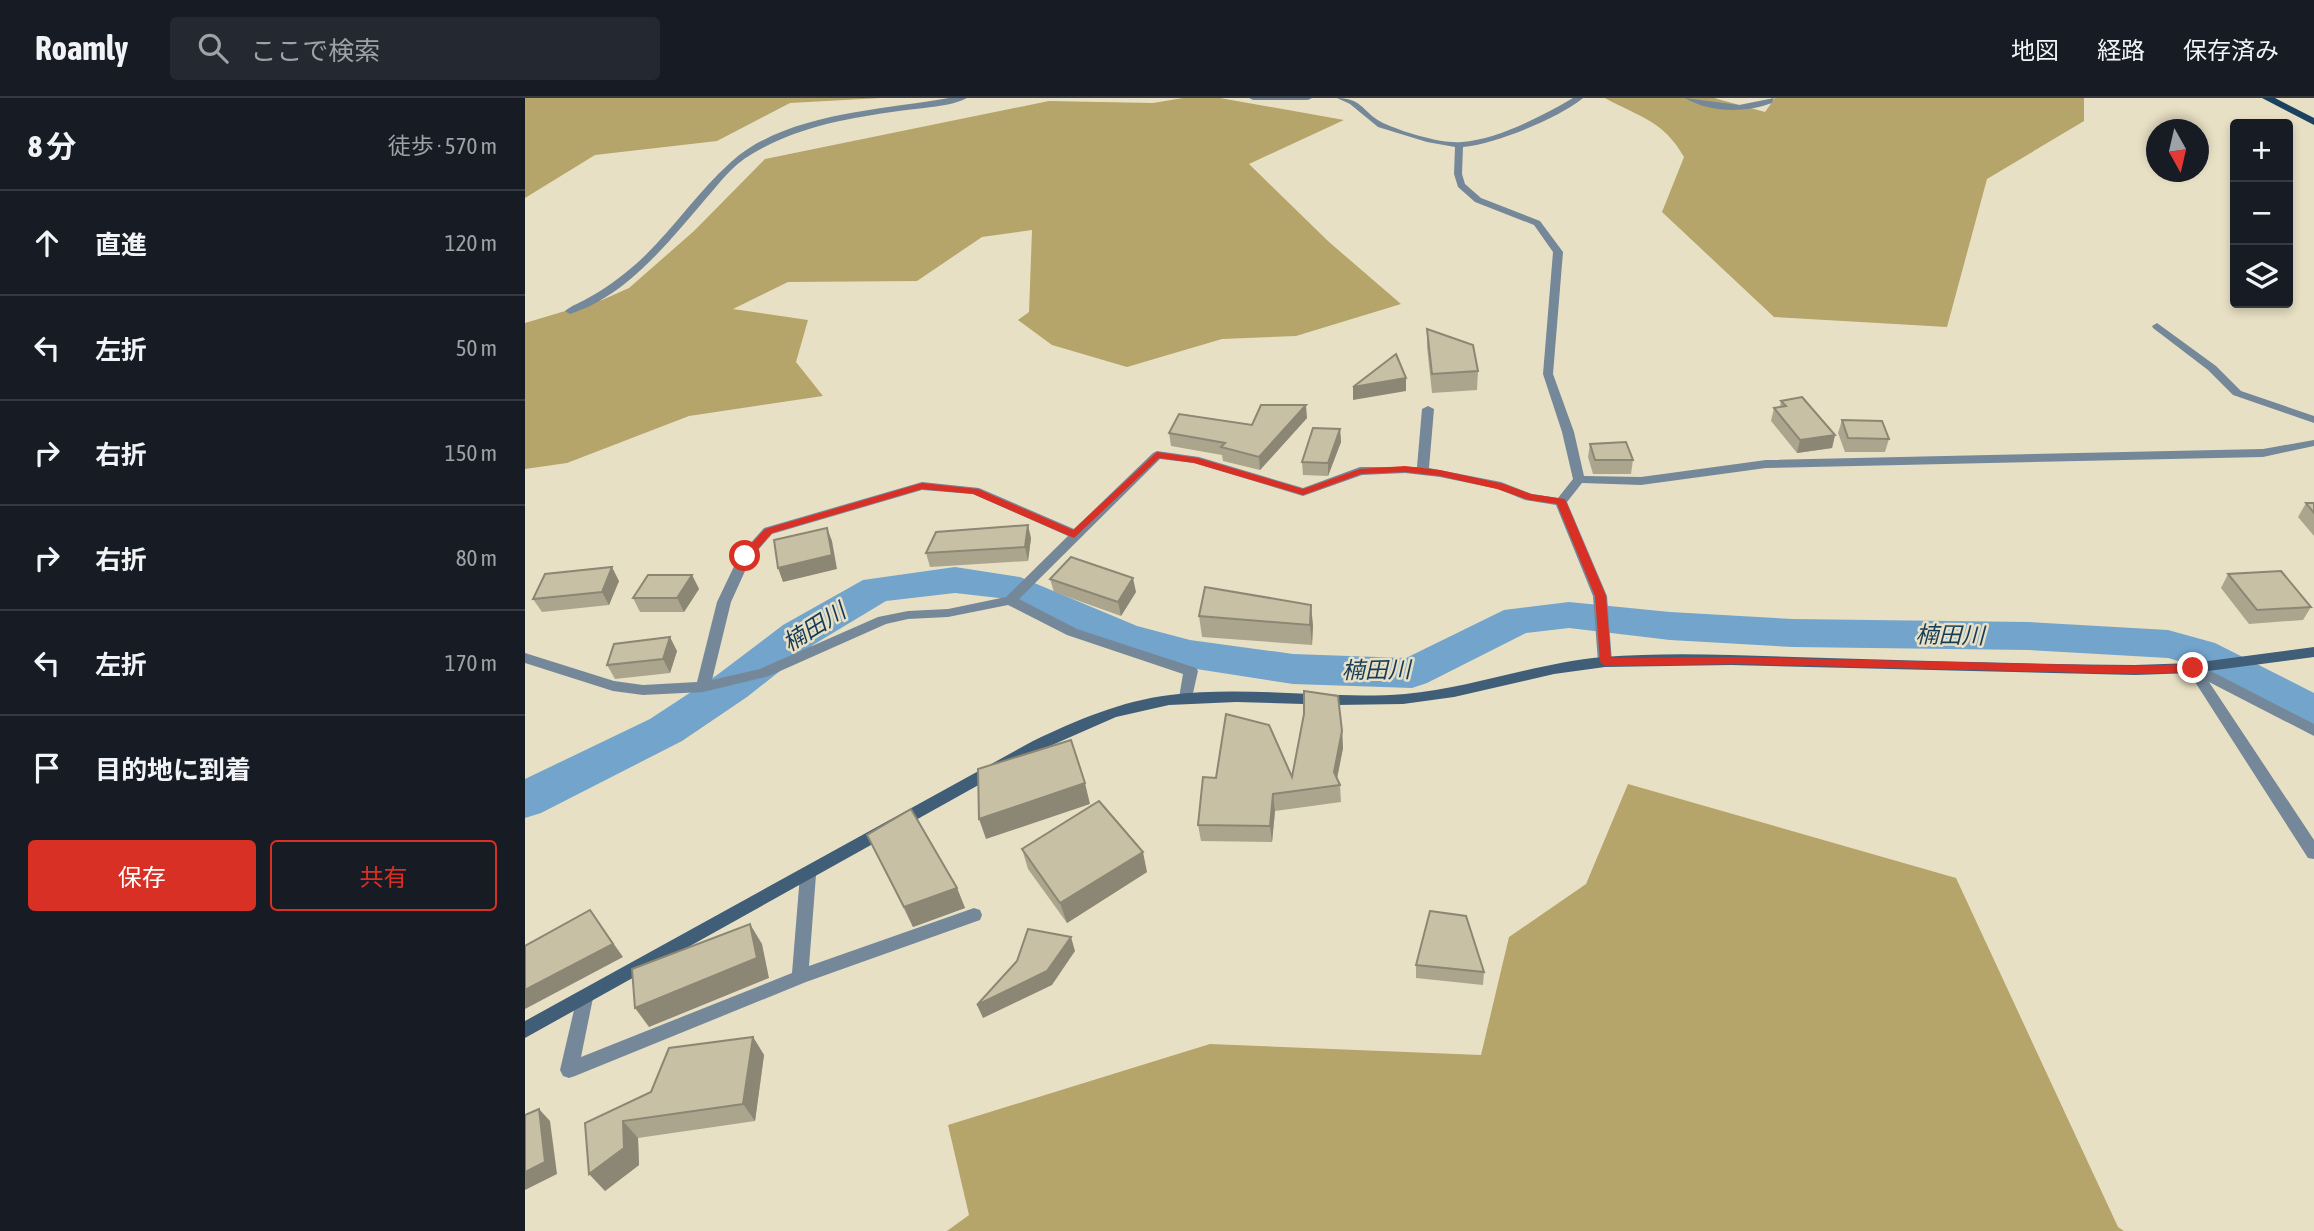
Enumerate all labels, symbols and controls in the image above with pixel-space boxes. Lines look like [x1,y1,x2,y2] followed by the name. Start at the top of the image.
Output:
[170,17,660,80] search box
[35,29,128,67] text: Roamly
[194,29,232,67] icon: search
[250,36,380,66] text: ここで検索
[2011,37,2059,64] text: 地図
[2097,37,2145,64] text: 経路
[2183,37,2279,64] text: 保存済み
[2146,119,2209,182] north arrow
[2230,119,2293,308] map controls
[2230,119,2293,182] button: +
[28,129,76,163] text: 8 分
[388,133,497,159] text: 徒歩 · 570 m
[2230,182,2293,245] button: −
[28,224,66,262] icon: ahead
[95,230,147,260] text: 直進
[445,230,497,256] text: 120 m
[2230,245,2293,308] button: layers
[28,329,66,367] icon: left
[95,335,147,365] text: 左折
[456,335,497,361] text: 50 m
[28,434,66,472] icon: right
[95,440,147,470] text: 右折
[445,440,497,466] text: 150 m
[28,539,66,577] icon: right
[729,540,760,571] route start
[95,545,147,575] text: 右折
[456,545,497,571] text: 80 m
[778,596,853,656] water label: 楠田川
[1915,621,1988,649] water label: 楠田川
[28,644,66,682] icon: left
[95,650,147,680] text: 左折
[445,650,497,676] text: 170 m
[2177,652,2208,683] route end
[1341,656,1414,684] water label: 楠田川
[28,749,66,787] icon: arrive
[95,755,251,785] text: 目的地に到着
[28,840,256,911] button: 保存
[270,840,497,911] button: 共有

